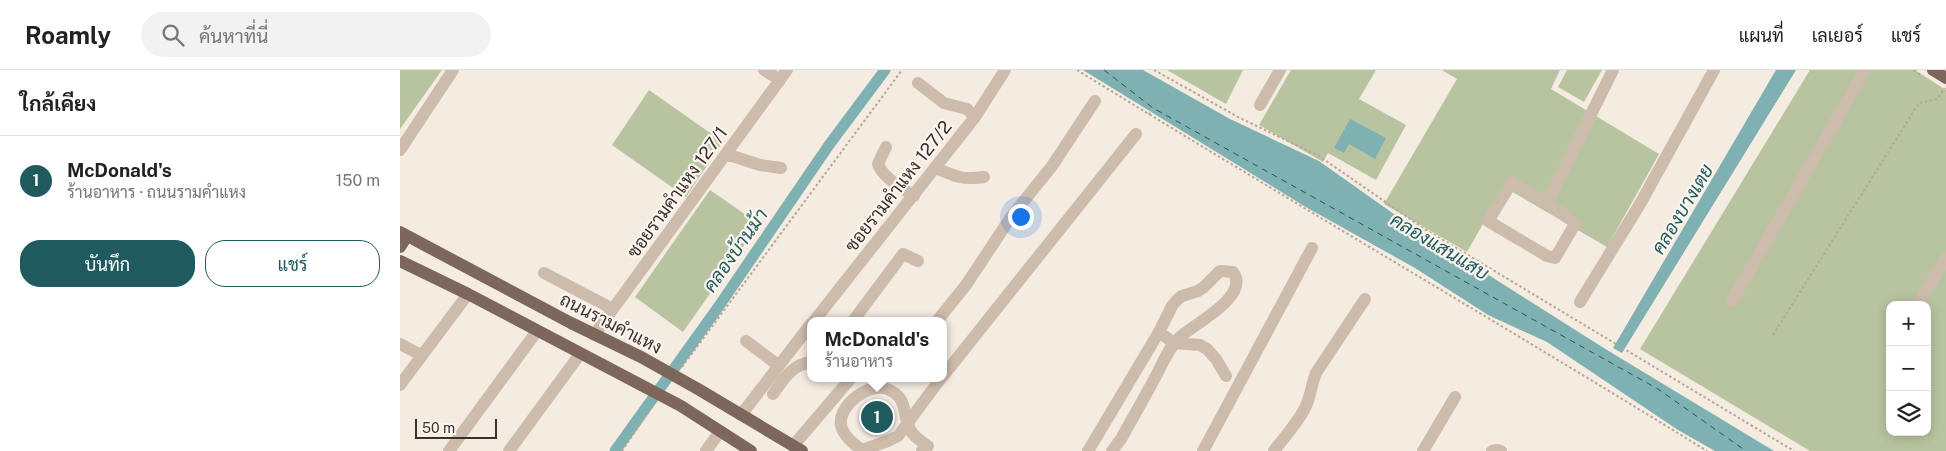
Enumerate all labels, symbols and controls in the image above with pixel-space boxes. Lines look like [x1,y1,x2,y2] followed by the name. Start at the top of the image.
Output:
[141,12,491,57] search box
[25,21,111,49] text: Roamly
[159,21,187,49] icon: search
[199,25,268,47] text: ค้นหาที่นี่
[1739,25,1784,46] text: แผนที่
[1812,25,1863,46] text: เลเยอร์
[1891,25,1921,46] text: แชร์
[20,91,96,116] text: ใกล้เคียง
[840,116,956,256] street label: ซอยรามคำแหง 127/2
[622,122,732,262] street label: ซอยรามคำแหง 127/1
[67,159,172,181] text: McDonald's
[1647,160,1717,258] water label: คลองบางเตย
[33,171,39,190] text: 1
[336,171,380,190] text: 150 m
[67,183,246,202] text: ร้านอาหาร · ถนนรามคำแหง
[698,204,772,296] water label: คลองบ้านม้า
[1008,204,1034,230] your location
[1387,208,1493,284] water label: คลองแสนแสบ
[20,240,195,287] button: บันทึก
[205,240,380,287] button: แชร์
[557,288,665,358] street label: ถนนรามคำแหง
[1886,301,1931,436] map controls
[1886,301,1931,346] button: +
[807,317,947,382] popup
[825,328,929,350] text: McDonald's
[1886,346,1931,391] button: −
[825,352,893,371] text: ร้านอาหาร
[1886,391,1931,436] button: layers
[861,398,893,436] pin: 1
[415,416,498,439] scale bar
[422,420,455,436] text: 50 m

